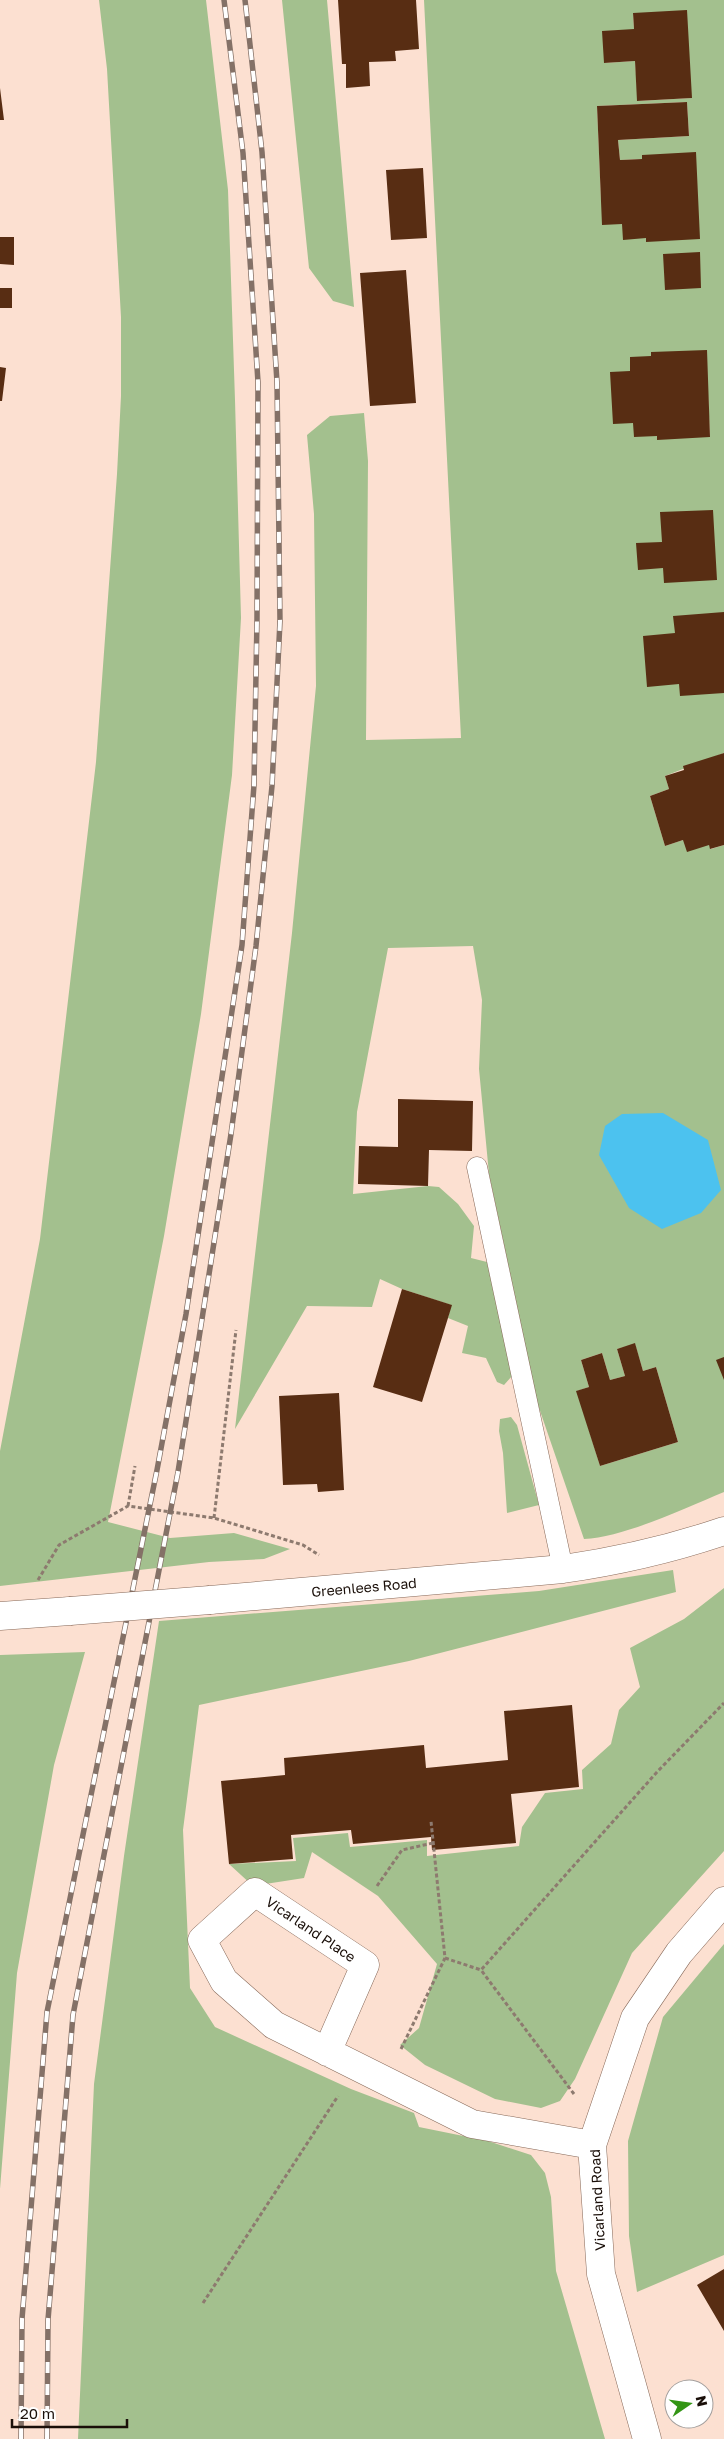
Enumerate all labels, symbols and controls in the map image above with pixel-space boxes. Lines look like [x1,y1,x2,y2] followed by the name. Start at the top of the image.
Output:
[311,1574,417,1600] street label: Greenlees Road
[263,1893,359,1965] street label: Vicarland Place
[586,2149,608,2251] street label: Vicarland Road
[664,2379,714,2429] north arrow
[693,2394,712,2408] text: N
[12,2396,128,2428] scale bar
[20,2404,55,2422] text: 20 m

